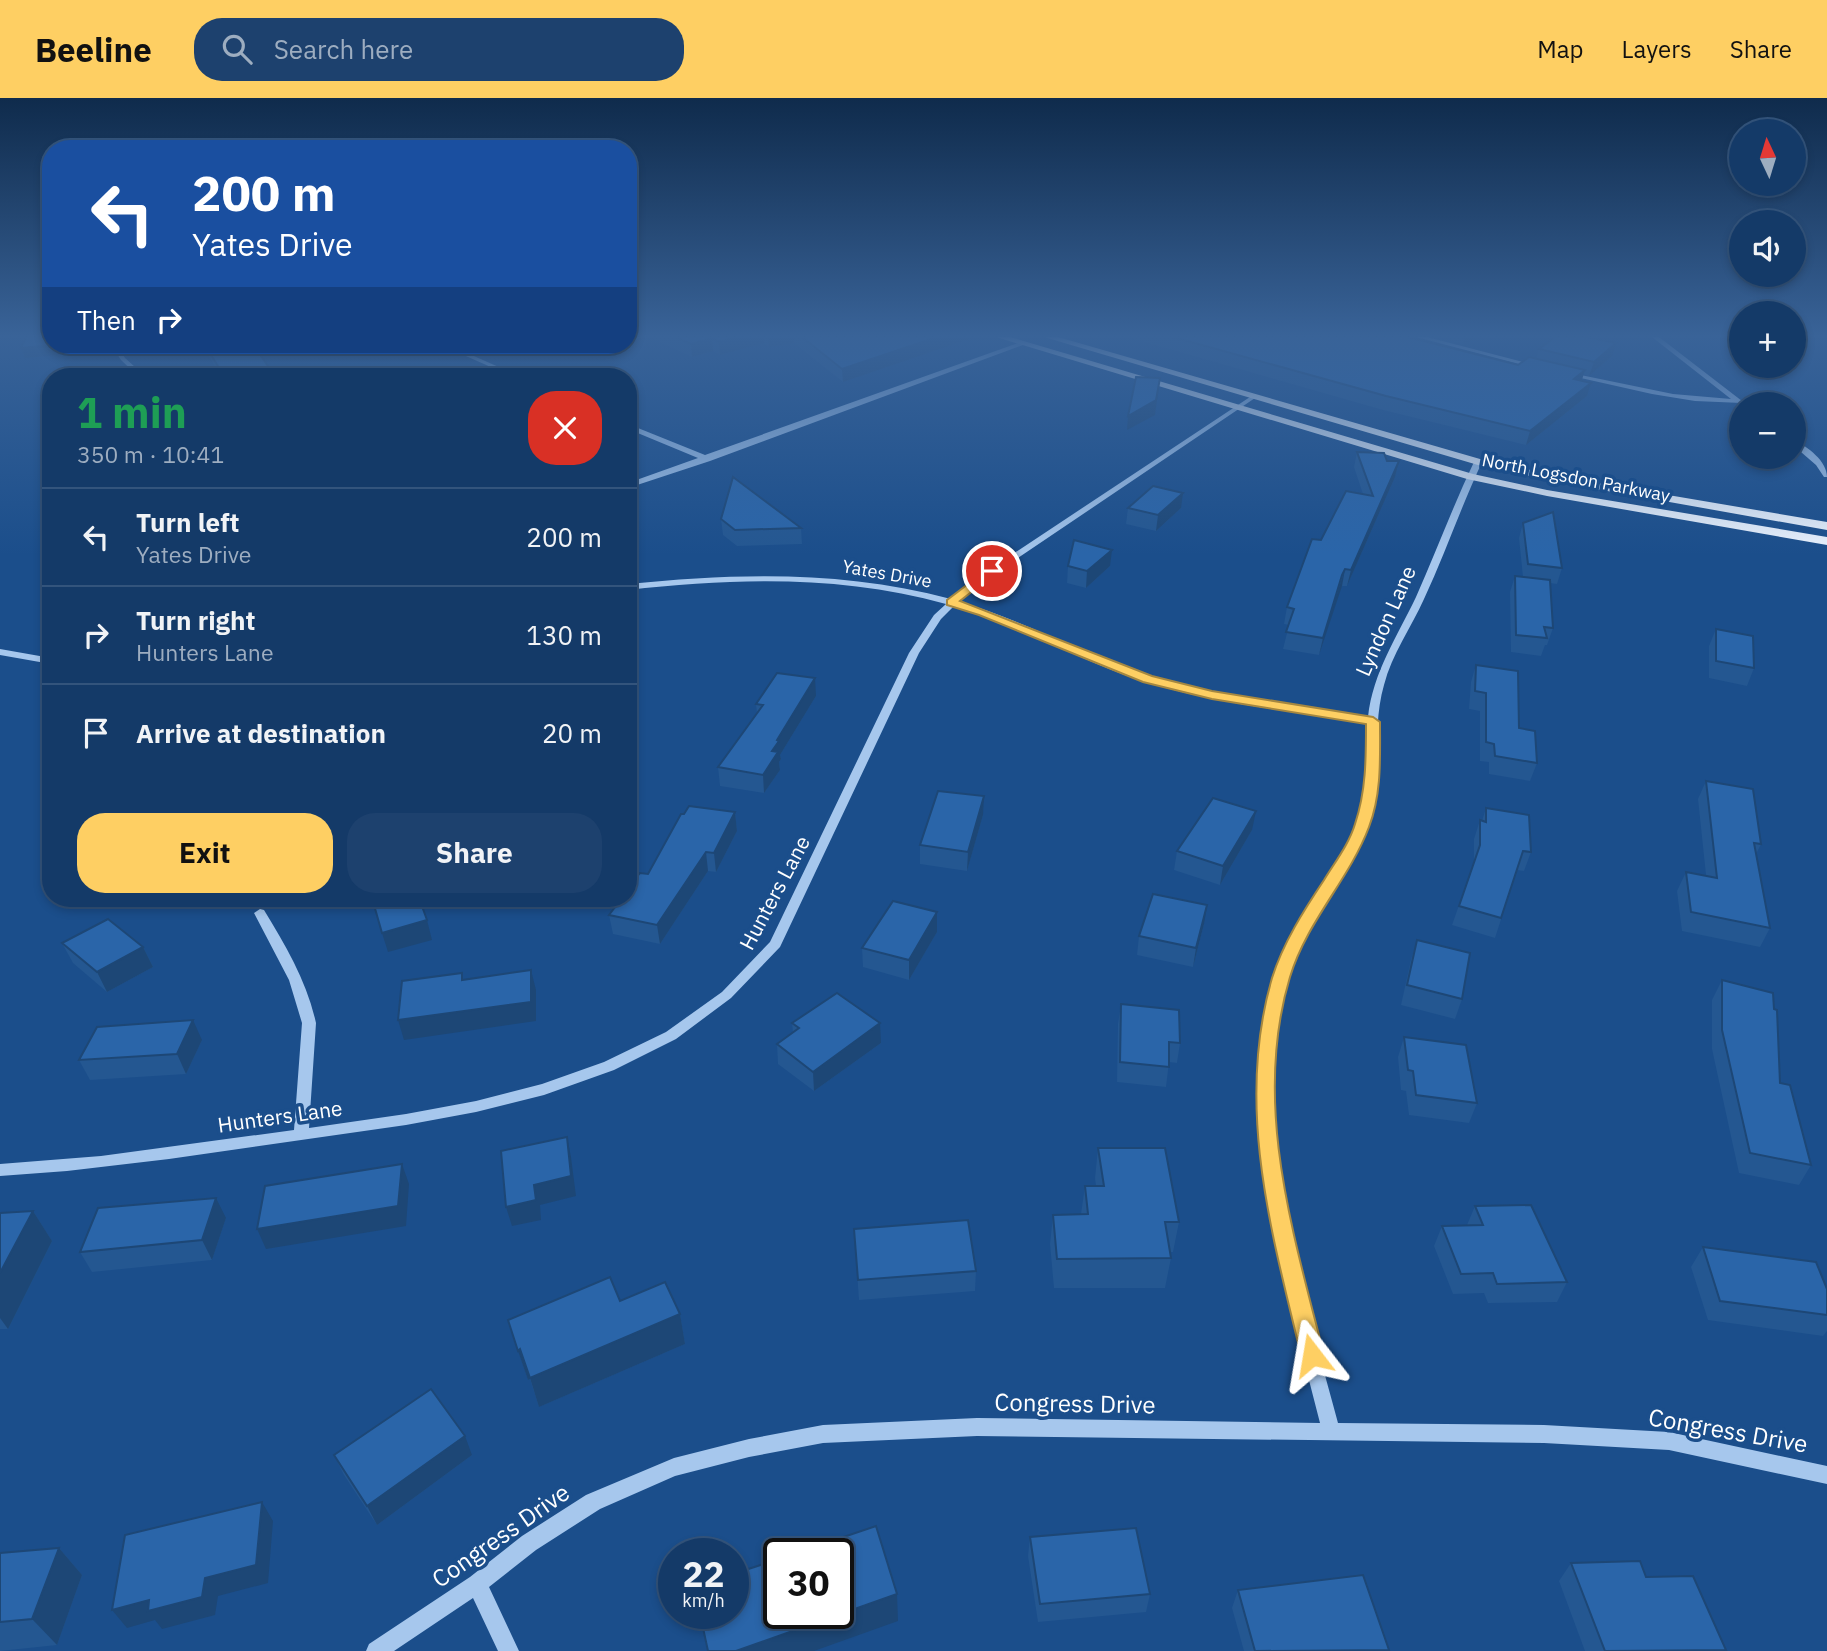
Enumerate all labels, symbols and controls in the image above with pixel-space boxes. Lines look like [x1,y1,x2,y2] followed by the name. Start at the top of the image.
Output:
[194,18,684,81] search box
[35,28,152,71] text: Beeline
[218,30,256,68] icon: search
[274,32,413,66] text: Search here
[1537,33,1584,65] text: Map
[1622,33,1692,65] text: Layers
[1730,33,1792,65] text: Share
[1729,119,1806,196] north arrow
[1729,119,1806,469] map controls
[192,161,336,224] text: 200 m
[77,168,168,259] icon: left
[1729,210,1806,287] button: sound
[192,223,353,265] text: Yates Drive
[150,301,188,339] icon: right
[1729,301,1806,378] button: +
[77,303,136,337] text: Then
[77,385,187,440] text: 1 min
[528,391,602,465] button: close
[1729,392,1806,469] button: −
[77,439,224,469] text: 350 m · 10:41
[1480,448,1672,507] street label: North Logsdon Parkway
[136,505,239,539] text: Turn left
[77,518,115,556] icon: left
[526,520,602,554] text: 200 m
[136,539,251,569] text: Yates Drive
[962,541,1022,601] pin
[973,552,1011,590] icon: arrive
[841,554,934,593] street label: Yates Drive
[1348,561,1422,680] street label: Lyndon Lane
[136,603,255,637] text: Turn right
[77,616,115,654] icon: right
[526,618,602,652] text: 130 m
[136,637,274,667] text: Hunters Lane
[77,714,115,752] icon: arrive
[136,716,386,750] text: Arrive at destination
[542,716,602,750] text: 20 m
[77,813,333,893] button: Exit
[347,813,602,893] button: Share
[732,831,816,955] street label: Hunters Lane
[216,1093,344,1139] street label: Hunters Lane
[1275,1318,1349,1392] position arrow
[994,1386,1156,1420] street label: Congress Drive
[1646,1400,1810,1460] street label: Congress Drive
[425,1476,576,1594] street label: Congress Drive
[763,1538,854,1629] speed limit sign: 30
[682,1551,725,1597] text: 22
[682,1589,725,1612] text: km/h

